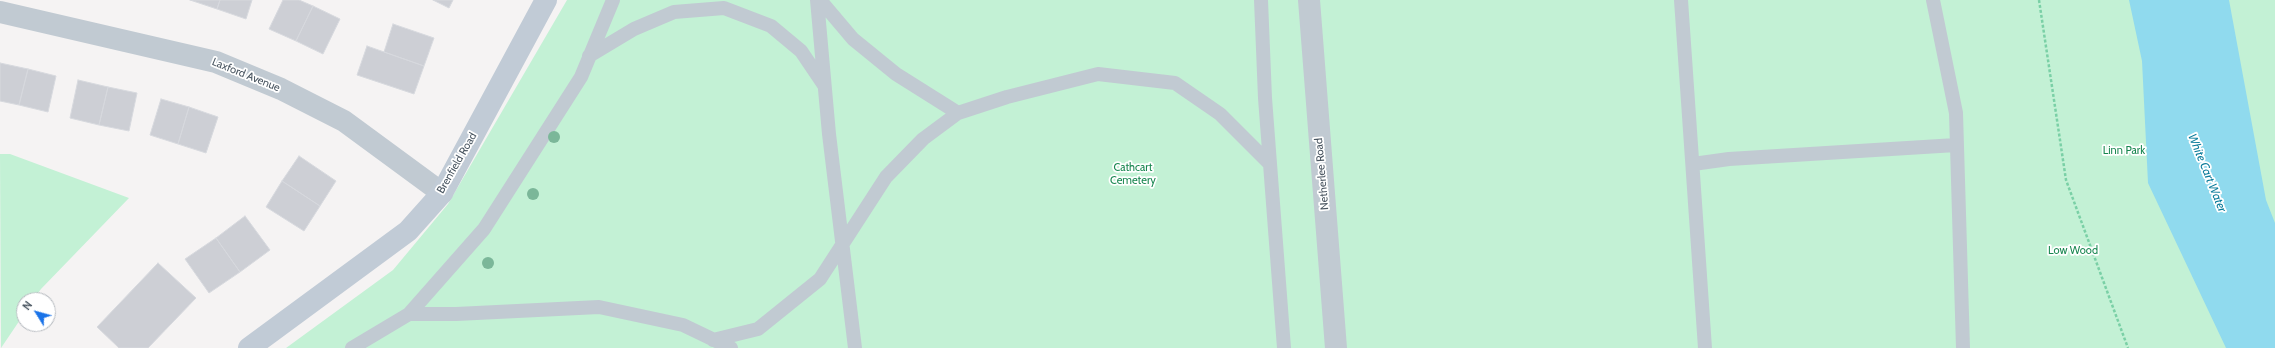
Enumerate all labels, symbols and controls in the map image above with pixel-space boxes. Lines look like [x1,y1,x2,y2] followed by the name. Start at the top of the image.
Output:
[210,55,282,95] street label: Laxford Avenue
[434,130,480,196] street label: Brenfield Road
[2185,132,2229,214] water label: White Cart Water
[1312,137,1332,211] street label: Netherlee Road
[2103,144,2145,158] park label: Linn Park
[1110,161,1156,187] park label: Cathcart Cemetery
[2048,244,2098,258] park label: Low Wood
[16,292,56,332] north arrow
[19,298,35,313] text: N

